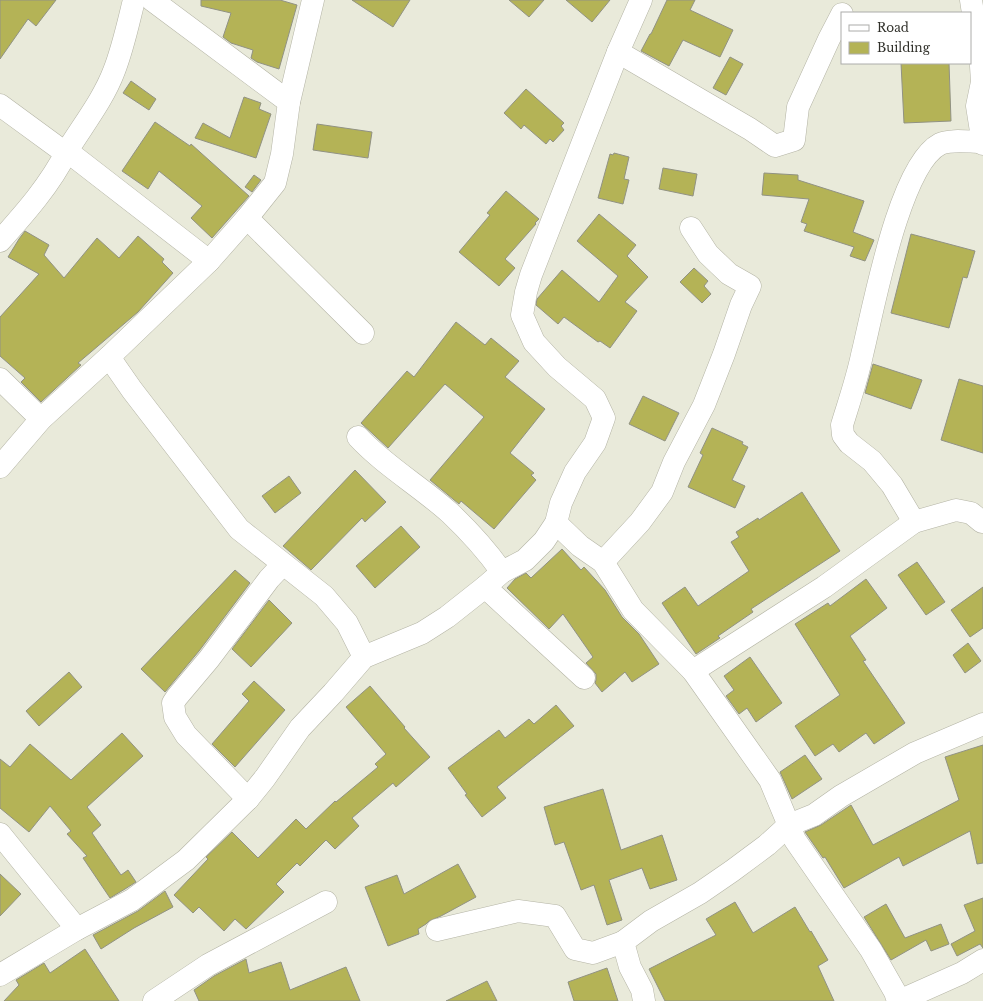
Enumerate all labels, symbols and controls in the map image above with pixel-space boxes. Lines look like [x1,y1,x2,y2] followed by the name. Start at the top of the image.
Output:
[841,12,971,64] legend
[877,20,909,35] text: Road
[877,40,931,55] text: Building

